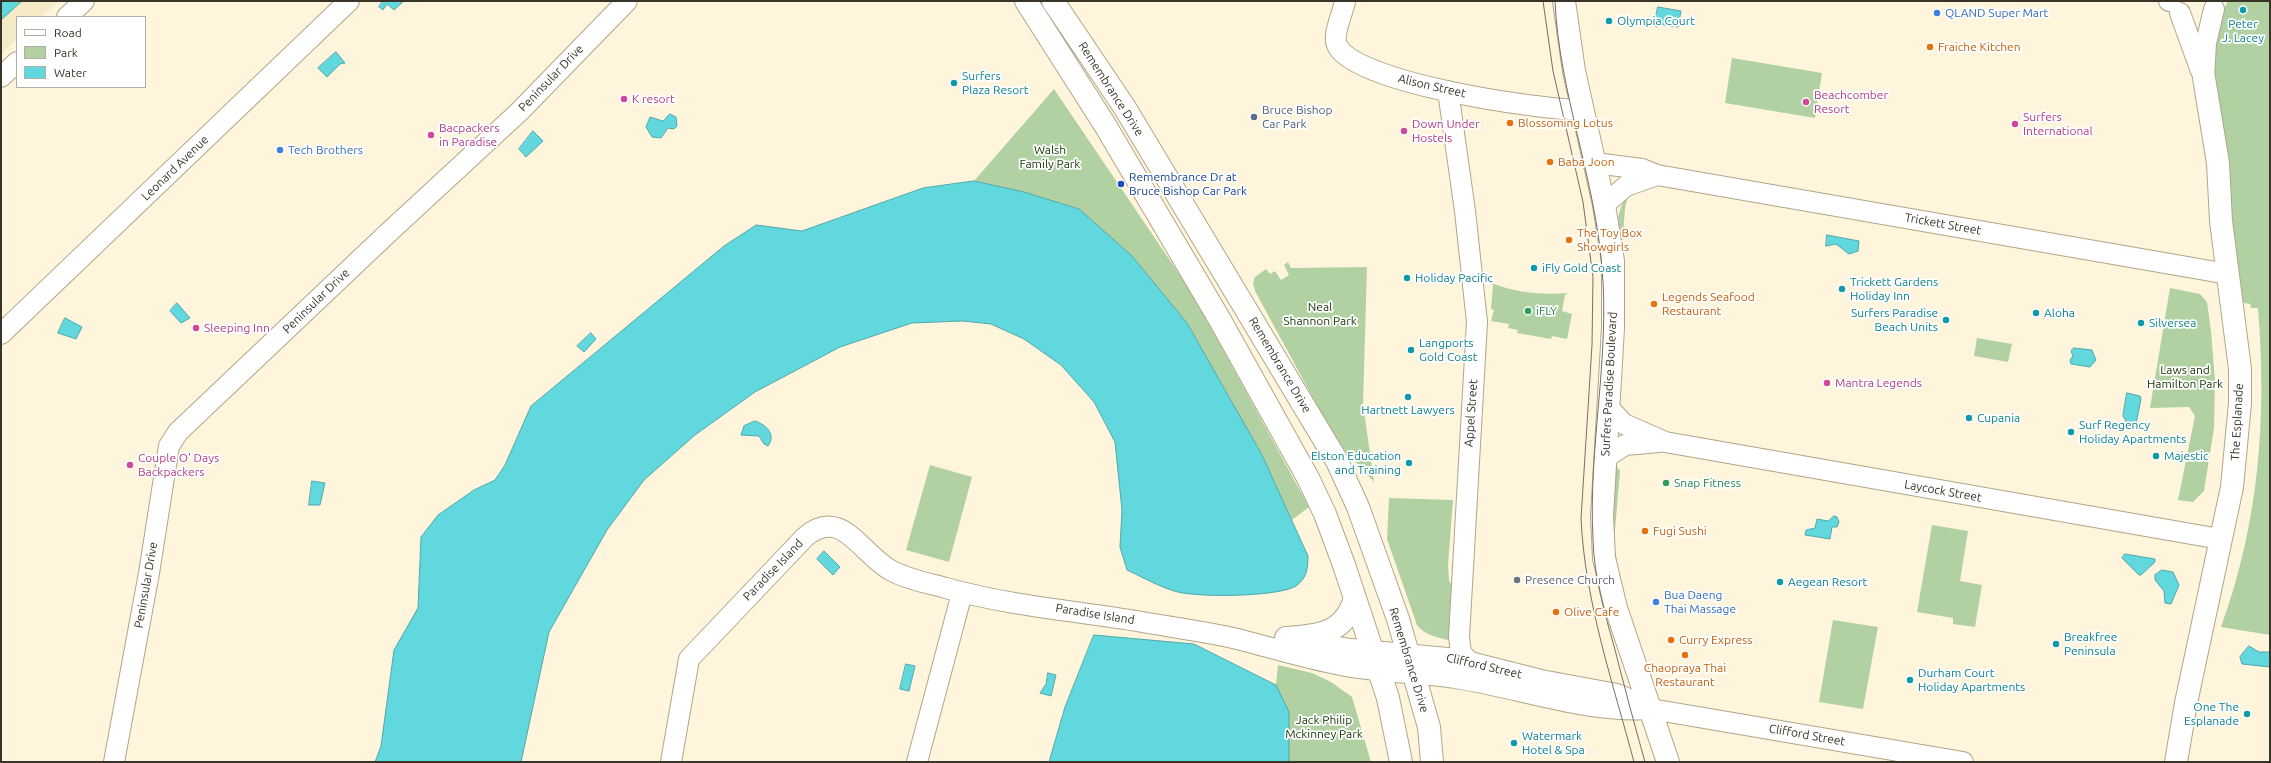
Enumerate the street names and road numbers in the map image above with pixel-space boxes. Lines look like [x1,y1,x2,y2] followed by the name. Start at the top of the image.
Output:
[1075,39,1147,139] street label: Remembrance Drive
[516,42,586,114] street label: Peninsular Drive
[1397,71,1467,101] street label: Alison Street
[139,132,211,204] street label: Leonard Avenue
[1904,210,1982,238] street label: Trickett Street
[280,266,352,336] street label: Peninsular Drive
[1598,311,1620,457] street label: Surfers Paradise Boulevard
[1246,314,1314,416] street label: Remembrance Drive
[1461,379,1481,447] street label: Appel Street
[2228,383,2246,461] street label: The Esplanade
[1903,477,1983,505] street label: Laycock Street
[740,536,806,604] street label: Paradise Island
[131,541,161,629] street label: Peninsular Drive
[1054,601,1136,627] street label: Paradise Island
[1386,606,1432,714] street label: Remembrance Drive
[1445,650,1523,682] street label: Clifford Street
[1768,721,1846,749] street label: Clifford Street

